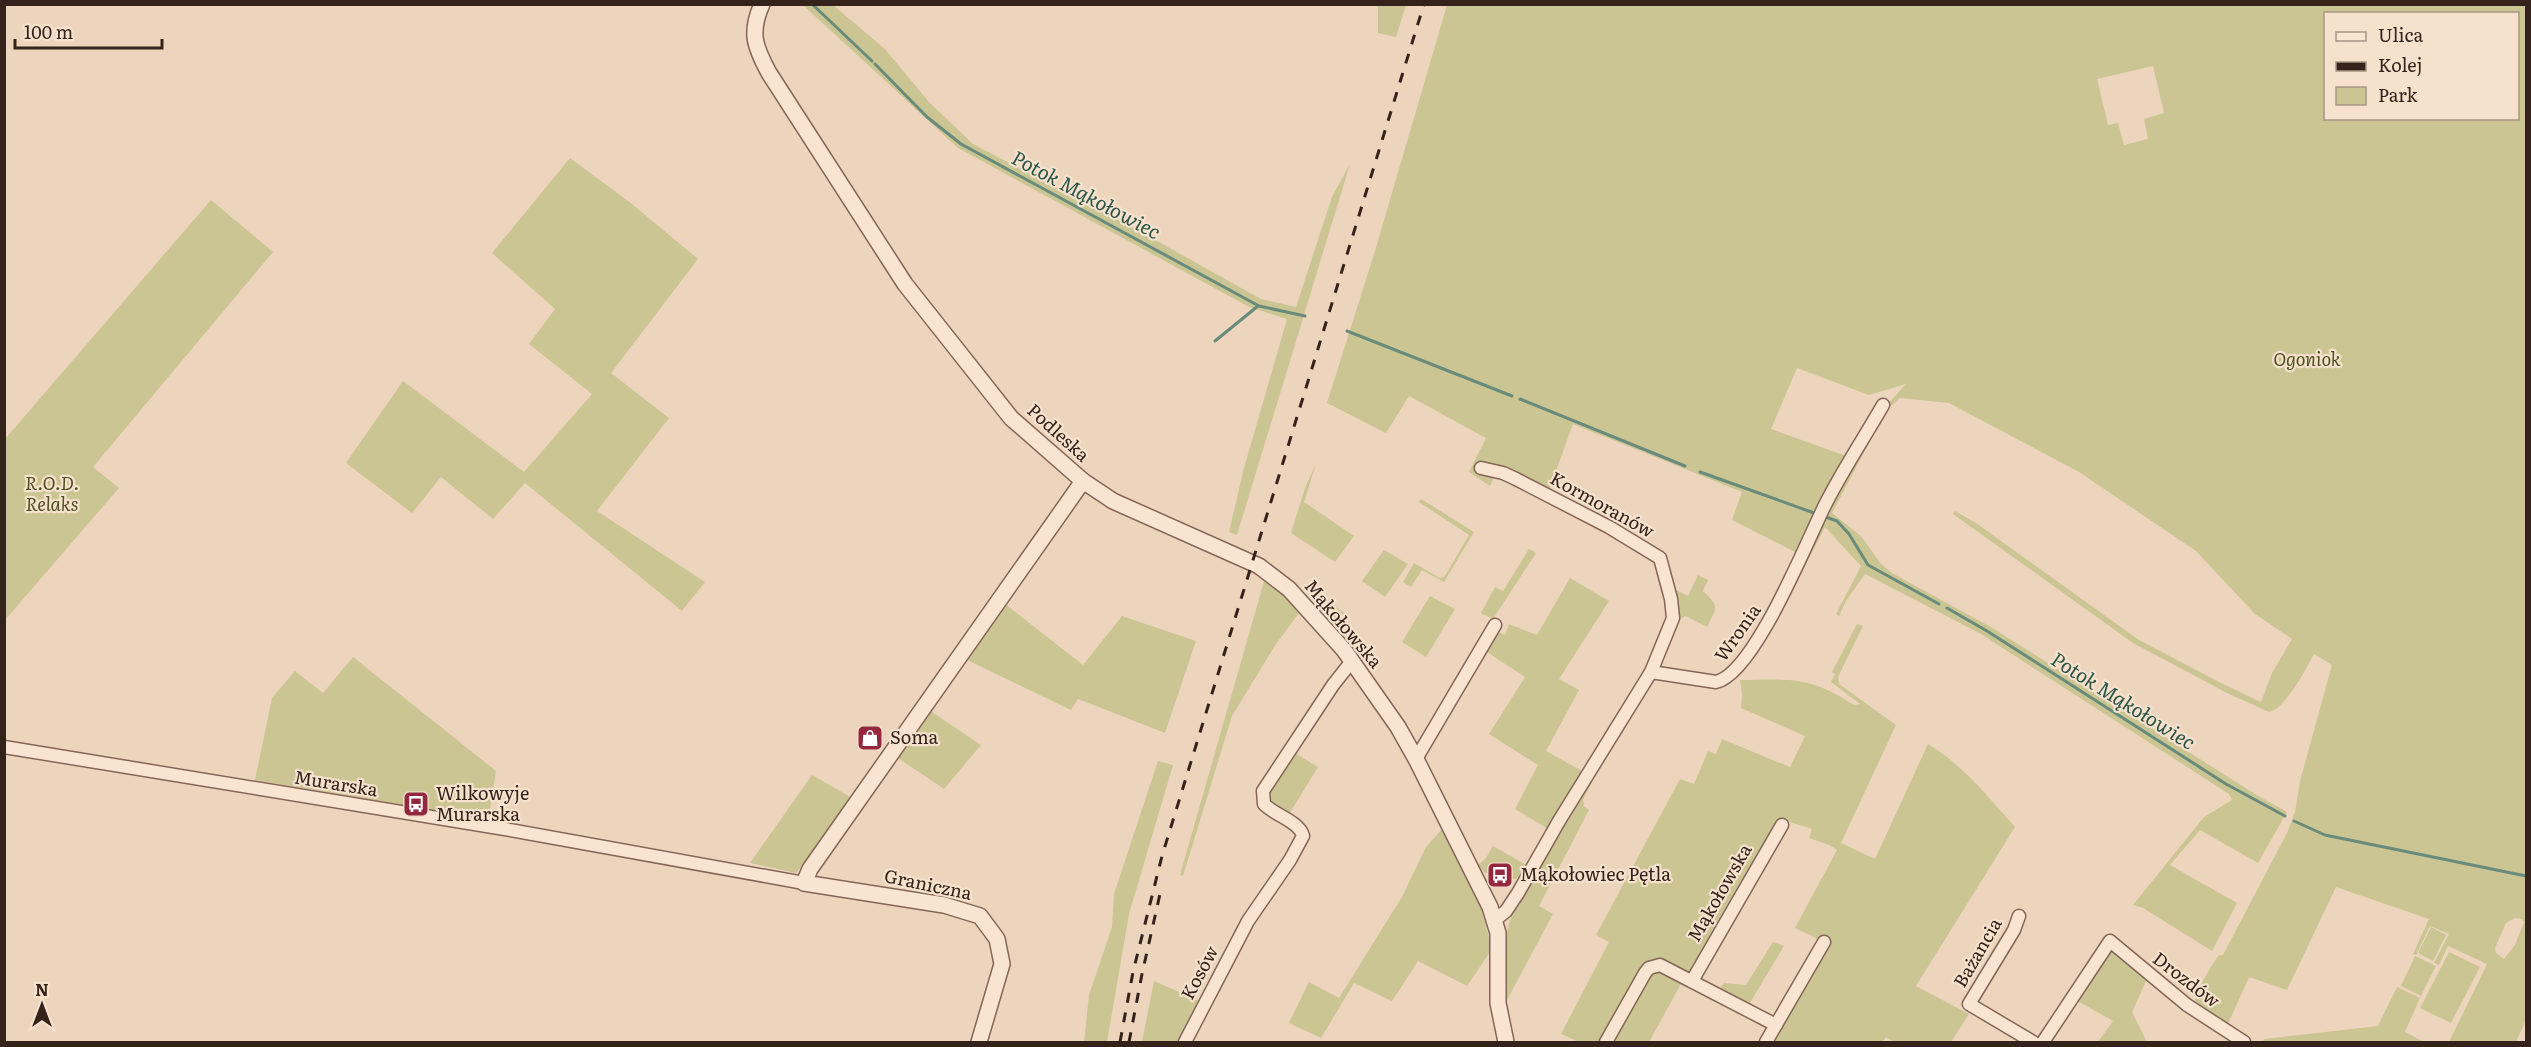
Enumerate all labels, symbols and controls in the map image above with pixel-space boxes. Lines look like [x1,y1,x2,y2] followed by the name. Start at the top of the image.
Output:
[15,12,162,50] scale bar
[2324,12,2519,120] legend
[24,18,73,45] text: 100 m
[2378,21,2424,48] text: Ulica
[2378,51,2422,78] text: Kolej
[2378,81,2419,108] text: Park
[1007,141,1167,245] water label: Potok Mąkołowiec
[2273,345,2341,372] park label: Ogoniok
[1022,396,1097,468] street label: Podleska
[1546,464,1660,544] street label: Kormoranów
[25,469,79,517] park label: R.O.D. Relaks
[1299,573,1390,674] street label: Mąkołowska
[1707,598,1767,667] street label: Wronia
[2046,643,2202,756] water label: Potok Mąkołowiec
[855,723,885,753] shop icon: Soma
[890,723,939,750] place label: Soma
[293,763,380,802] street label: Murarska
[436,779,529,827] place label: Wilkowyje Murarska
[401,789,431,819] bus stop icon: Wilkowyje Murarska
[1680,838,1758,946] street label: Mąkołowska
[1485,860,1515,890] bus stop icon: Mąkołowiec Pętla
[1520,860,1671,887] place label: Mąkołowiec Pętla
[882,861,975,906] street label: Graniczna
[1946,912,2008,992] street label: Bażancia
[1173,940,1224,1004] street label: Kosów
[2148,945,2227,1013] street label: Drozdów
[12,975,72,1035] north arrow
[35,977,49,1001] text: N

